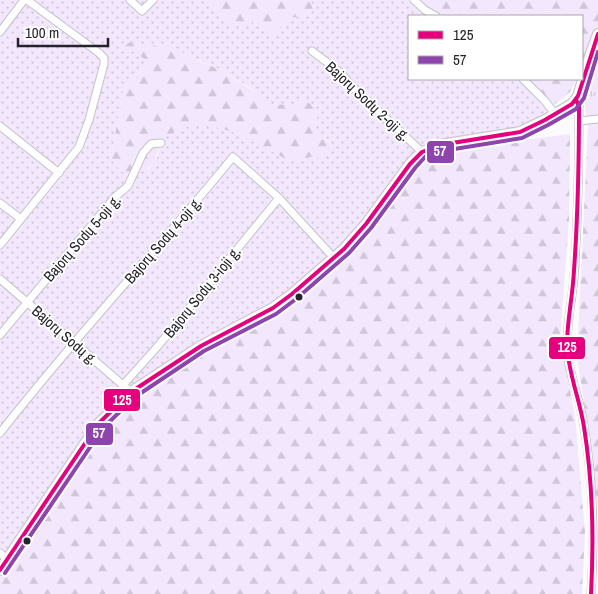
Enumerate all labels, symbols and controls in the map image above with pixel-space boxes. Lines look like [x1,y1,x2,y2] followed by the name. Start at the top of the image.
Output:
[18,15,108,47] scale bar
[408,15,583,80] legend
[25,22,59,43] text: 100 m
[453,24,474,45] text: 125
[453,49,467,70] text: 57
[321,56,415,146] street label: Bajorų Sodų 2-oji g.
[426,140,455,164] line badge: 57
[434,142,447,160] text: 57
[38,190,126,286] street label: Bajorų Sodų 5-oji g.
[119,192,207,288] street label: Bajorų Sodų 4-oji g.
[159,242,245,342] street label: Bajorų Sodų 3-ioji g.
[294,292,304,302] unlabelled marker
[27,300,103,370] street label: Bajorų Sodų g.
[548,336,586,360] line badge: 125
[557,338,577,356] text: 125
[103,388,141,412] line badge: 125
[112,391,132,409] text: 125
[85,422,114,446] line badge: 57
[93,424,106,442] text: 57
[22,536,32,546] unlabelled marker

